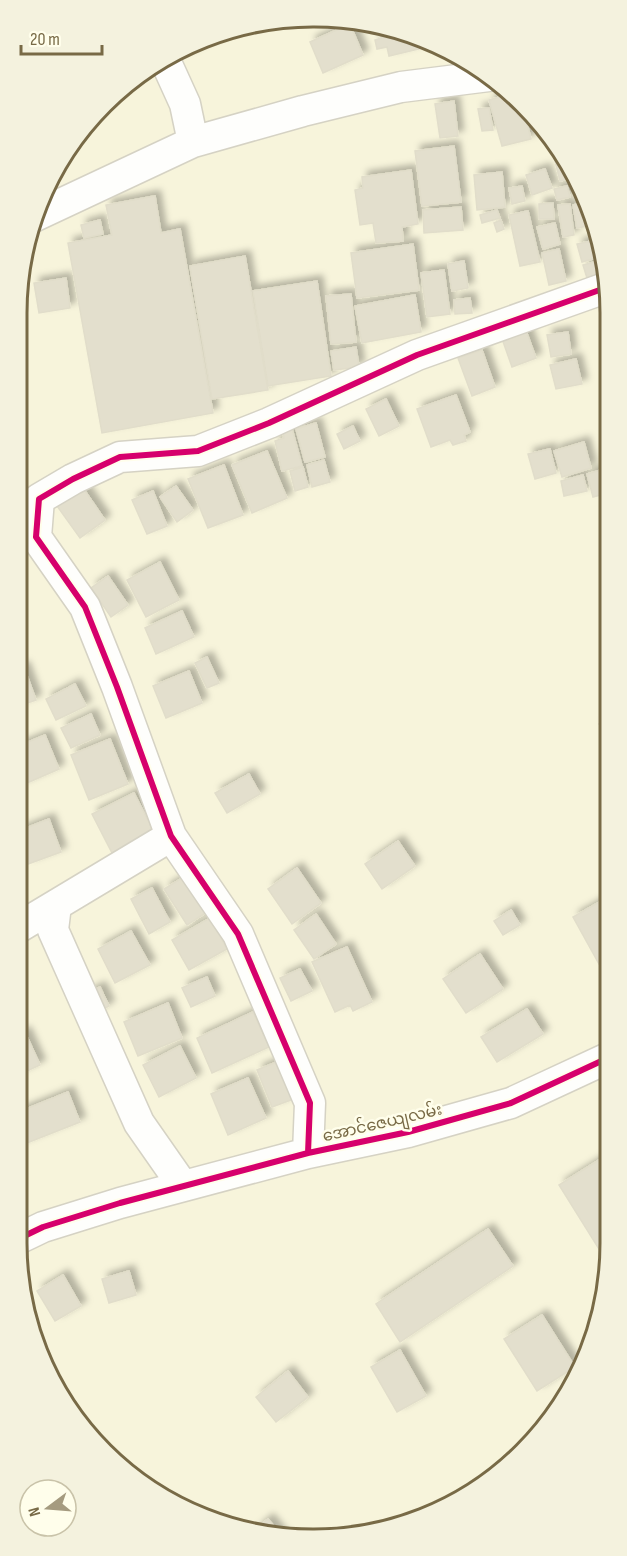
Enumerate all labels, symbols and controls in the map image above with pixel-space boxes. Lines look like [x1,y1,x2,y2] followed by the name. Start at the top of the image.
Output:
[21,18,102,56] scale bar
[30,29,60,50] text: 20 m
[320,1098,445,1149] street label: အောင်ဇေယျလမ်း
[18,1478,78,1538] north arrow
[25,1505,45,1518] text: N

